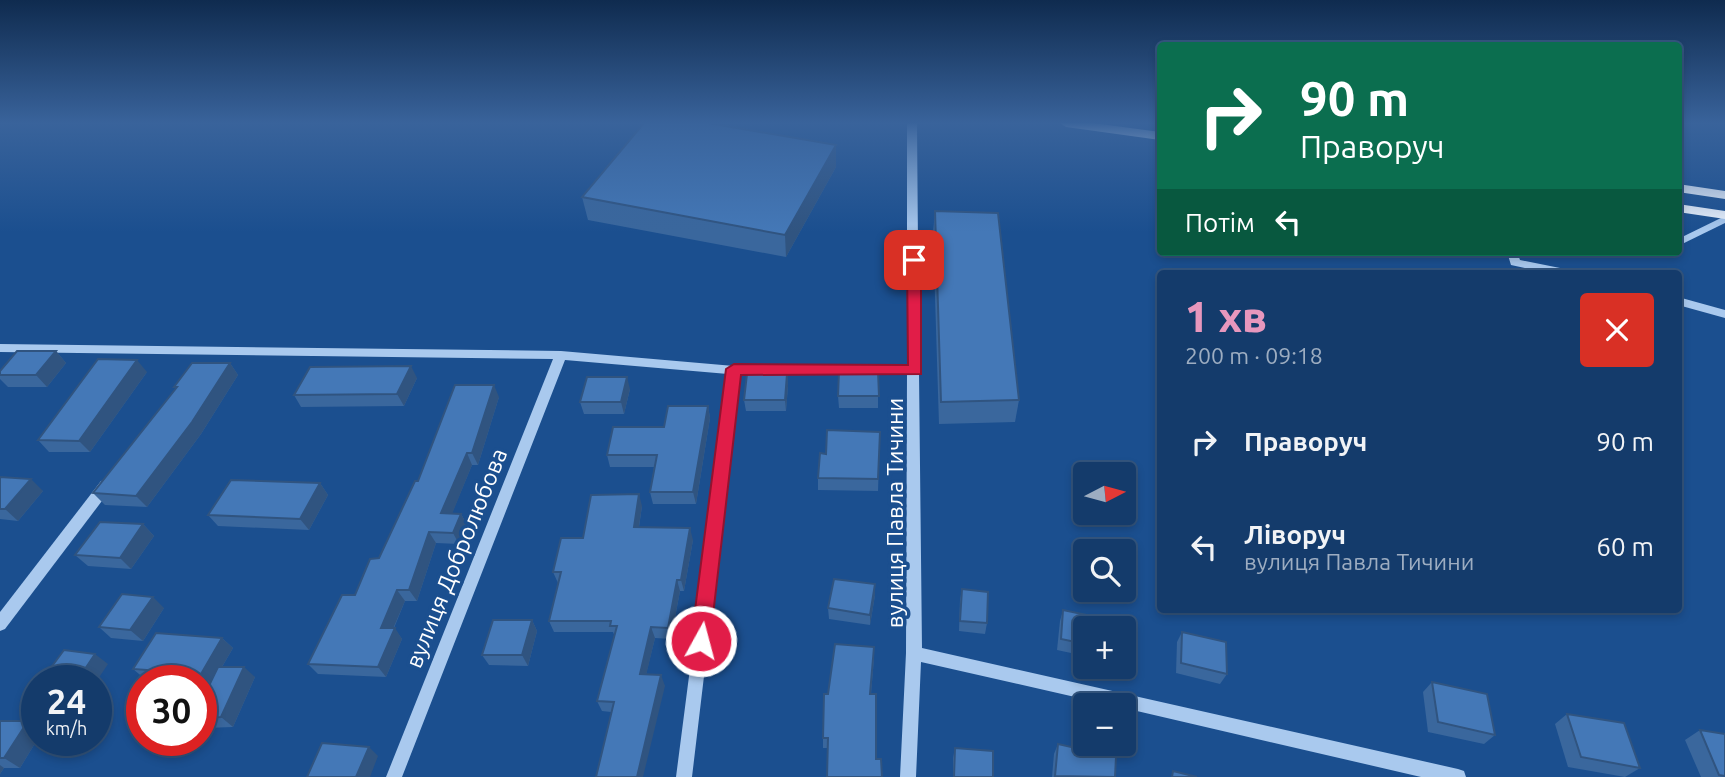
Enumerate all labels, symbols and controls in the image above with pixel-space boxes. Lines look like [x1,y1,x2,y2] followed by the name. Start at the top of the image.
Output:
[1185,70,1276,161] icon: right
[1300,70,1409,125] text: 90 m
[1300,128,1445,164] text: Праворуч
[1269,203,1307,241] icon: left
[1185,208,1255,237] text: Потім
[884,230,944,290] pin
[895,241,933,279] icon: arrive
[1185,293,1267,340] text: 1 хв
[1580,293,1654,367] button: close
[1185,343,1323,368] text: 200 m · 09:18
[882,398,907,628] street label: вулиця Павла Тичини
[1185,423,1223,461] icon: right
[1244,427,1367,456] text: Праворуч
[1596,427,1654,456] text: 90 m
[401,445,511,671] street label: вулиця Добролюбова
[1073,462,1136,525] north arrow
[1073,462,1136,756] map controls
[1244,520,1346,549] text: Ліворуч
[1185,528,1223,566] icon: left
[1596,532,1654,561] text: 60 m
[1073,539,1136,602] button: search
[1244,549,1474,574] text: вулиця Павла Тичини
[664,604,738,678] position arrow
[1073,616,1136,679] button: +
[126,665,217,756] speed limit sign: 30
[47,681,86,721] text: 24
[1073,693,1136,756] button: −
[46,718,87,738] text: km/h

